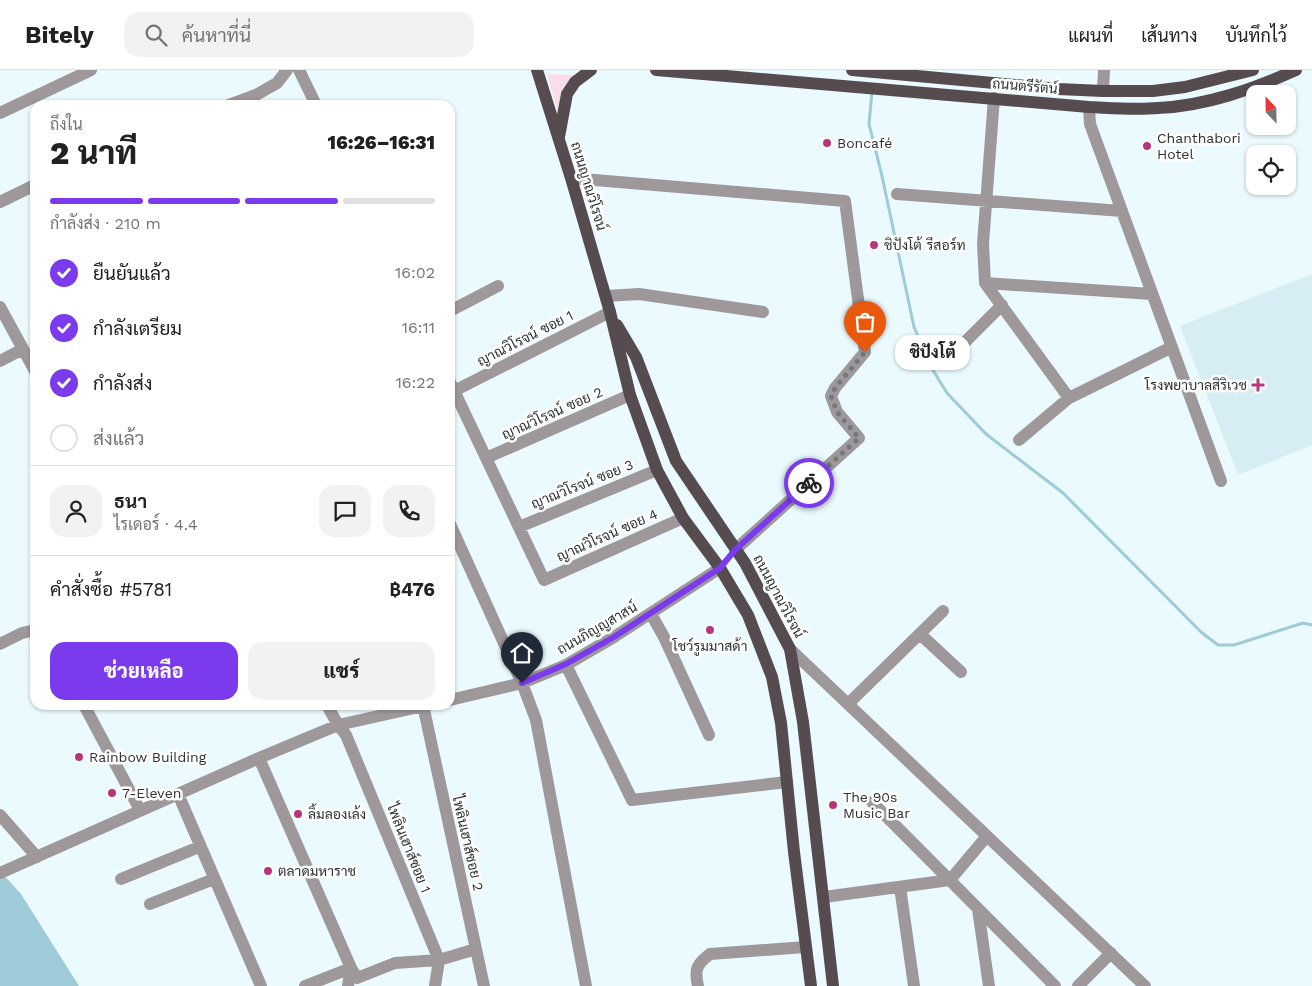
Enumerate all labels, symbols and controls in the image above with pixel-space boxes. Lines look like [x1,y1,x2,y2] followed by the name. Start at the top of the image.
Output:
[124,12,474,57] search box
[25,21,94,49] text: Bitely
[142,21,170,49] icon: search
[182,24,251,47] text: ค้นหาที่นี่
[1068,25,1113,46] text: แผนที่
[1141,25,1197,46] text: เส้นทาง
[1225,25,1287,46] text: บันทึกไว้
[992,74,1058,97] street label: ถนนตรีรัตน์
[1246,85,1296,135] north arrow
[1246,85,1296,195] map controls
[50,115,83,134] text: ถึงใน
[1157,130,1241,162] place label: Chanthabori Hotel
[327,131,435,154] text: 16:26–16:31
[50,134,137,172] text: 2 นาที
[837,135,892,151] place label: Boncafé
[821,137,833,149] marker: Boncafé
[567,139,611,233] street label: ถนนญาณวิโรจน์
[1141,140,1153,152] marker: Chanthabori Hotel
[1246,145,1296,195] button: locate
[50,214,161,233] text: กำลังส่ง · 210 m
[884,236,966,253] place label: ชิปังโต้ รีสอร์ท
[868,239,880,251] marker: ชิปังโต้ รีสอร์ท
[50,259,78,287] icon: check
[93,262,171,285] text: ยืนยันแล้ว
[395,263,435,282] text: 16:02
[844,301,886,352] pin
[474,306,576,370] street label: ญาณวิโรจน์ ซอย 1
[851,308,879,336] icon: bag
[50,314,78,342] icon: check
[93,317,182,340] text: กำลังเตรียม
[402,318,435,337] text: 16:11
[895,334,970,370] callout: ชิปังโต้
[909,343,956,362] text: ชิปังโต้
[50,369,78,397] icon: check
[93,372,152,395] text: กำลังส่ง
[396,373,435,392] text: 16:22
[1144,377,1247,393] place label: โรงพยาบาลสิริเวช
[1251,378,1265,392] marker: โรงพยาบาลสิริเวช
[499,383,605,443] street label: ญาณวิโรจน์ ซอย 2
[93,427,144,450] text: ส่งแล้ว
[528,455,636,513] street label: ญาณวิโรจน์ ซอย 3
[784,458,834,508] courier
[795,469,823,497] icon: bike
[50,485,102,537] button: person
[319,485,371,537] button: chat
[383,485,435,537] button: phone
[114,490,147,513] text: ธนา
[554,505,660,565] street label: ญาณวิโรจน์ ซอย 4
[114,515,198,534] text: ไรเดอร์ · 4.4
[749,551,809,641] street label: ถนนญาณวิโรจน์
[50,578,172,601] text: คำสั่งซื้อ #5781
[389,578,435,601] text: ฿476
[554,598,640,658] street label: ถนนภิญญสาสน์
[704,624,716,636] marker: โชว์รูมมาสด้า
[501,632,543,683] pin
[672,637,747,656] place label: โชว์รูมมาสด้า
[508,639,536,667] icon: home
[50,642,238,700] button: ช่วยเหลือ
[248,642,435,700] button: แชร์
[89,749,207,765] place label: Rainbow Building
[73,751,85,763] marker: Rainbow Building
[122,785,181,801] place label: 7-Eleven
[106,787,118,799] marker: 7-Eleven
[843,789,910,821] place label: The 90s Music Bar
[449,792,488,892] street label: ไพลินเฮาส์ซอย 2
[827,799,839,811] marker: The 90s Music Bar
[383,800,435,895] street label: ไพลินเฮาส์ซอย 1
[308,803,366,822] place label: ลิ้มลองเล้ง
[292,808,304,820] marker: ลิ้มลองเล้ง
[278,863,356,879] place label: ตลาดมหาราช
[262,865,274,877] marker: ตลาดมหาราช

